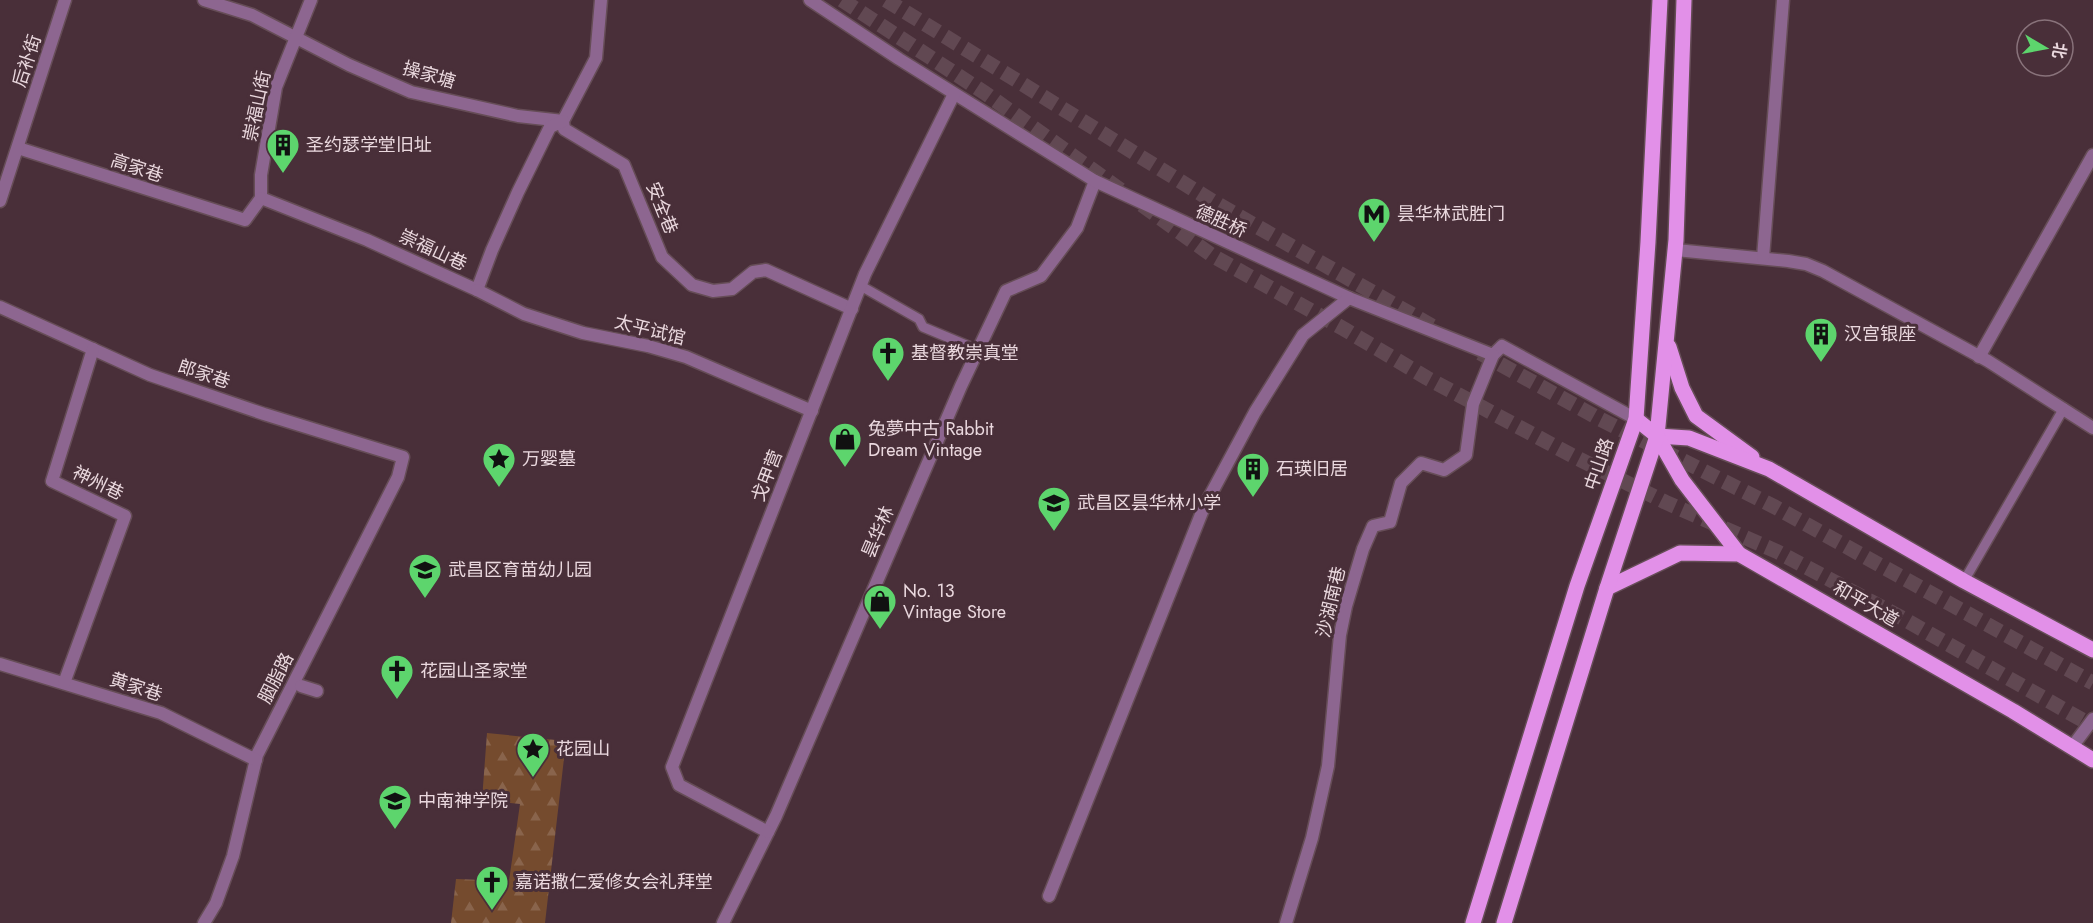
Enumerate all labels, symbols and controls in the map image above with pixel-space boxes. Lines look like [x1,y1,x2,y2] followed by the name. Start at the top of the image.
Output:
[2015,18,2075,78] north arrow
[6,31,48,91] street label: 后补街
[2047,41,2072,60] text: 北
[399,55,459,95] street label: 操家塘
[237,68,277,144] street label: 崇福山街
[265,127,301,174] building icon: 圣约瑟学堂旧址
[306,132,432,158] place label: 圣约瑟学堂旧址
[107,147,167,189] street label: 高家巷
[640,178,684,238] street label: 安全巷
[1356,196,1392,243] metro station icon: 昙华林武胜门
[1191,198,1251,244] street label: 德胜桥
[1397,201,1505,227] place label: 昙华林武胜门
[395,223,471,277] street label: 崇福山巷
[612,309,688,351] street label: 太平试馆
[1803,316,1839,363] building icon: 汉宫银座
[1844,321,1916,347] place label: 汉宫银座
[870,335,906,382] church icon: 基督教崇真堂
[911,340,1019,366] place label: 基督教崇真堂
[174,353,234,395] street label: 郎家巷
[868,416,994,463] place label: 兔夢中古 Rabbit Dream Vintage
[827,421,863,468] shop icon: 兔夢中古 Rabbit Dream Vintage
[1578,434,1620,494] street label: 中山路
[481,441,517,488] place icon: 万婴墓
[522,446,576,472] place label: 万婴墓
[745,446,789,506] street label: 戈甲营
[1235,451,1271,498] building icon: 石瑛旧居
[1276,456,1348,482] place label: 石瑛旧居
[68,459,128,507] street label: 神州巷
[1036,485,1072,532] school or university icon: 武昌区昙华林小学
[1077,490,1221,516] place label: 武昌区昙华林小学
[855,502,901,562] street label: 昙华林
[407,552,443,599] school or university icon: 武昌区育苗幼儿园
[448,557,592,583] place label: 武昌区育苗幼儿园
[1310,564,1352,640] street label: 沙湖南巷
[1828,575,1904,633] street label: 和平大道
[903,578,1006,625] place label: No. 13 Vintage Store
[862,583,898,630] shop icon: No. 13 Vintage Store
[252,648,300,708] street label: 胭脂路
[379,653,415,700] church icon: 花园山圣家堂
[420,658,528,684] place label: 花园山圣家堂
[106,666,166,708] street label: 黄家巷
[515,731,551,778] place icon: 花园山
[556,736,610,762] place label: 花园山
[377,783,413,830] school or university icon: 中南神学院
[418,788,508,814] place label: 中南神学院
[474,864,510,911] church icon: 嘉诺撒仁爱修女会礼拜堂
[515,869,713,895] place label: 嘉诺撒仁爱修女会礼拜堂

